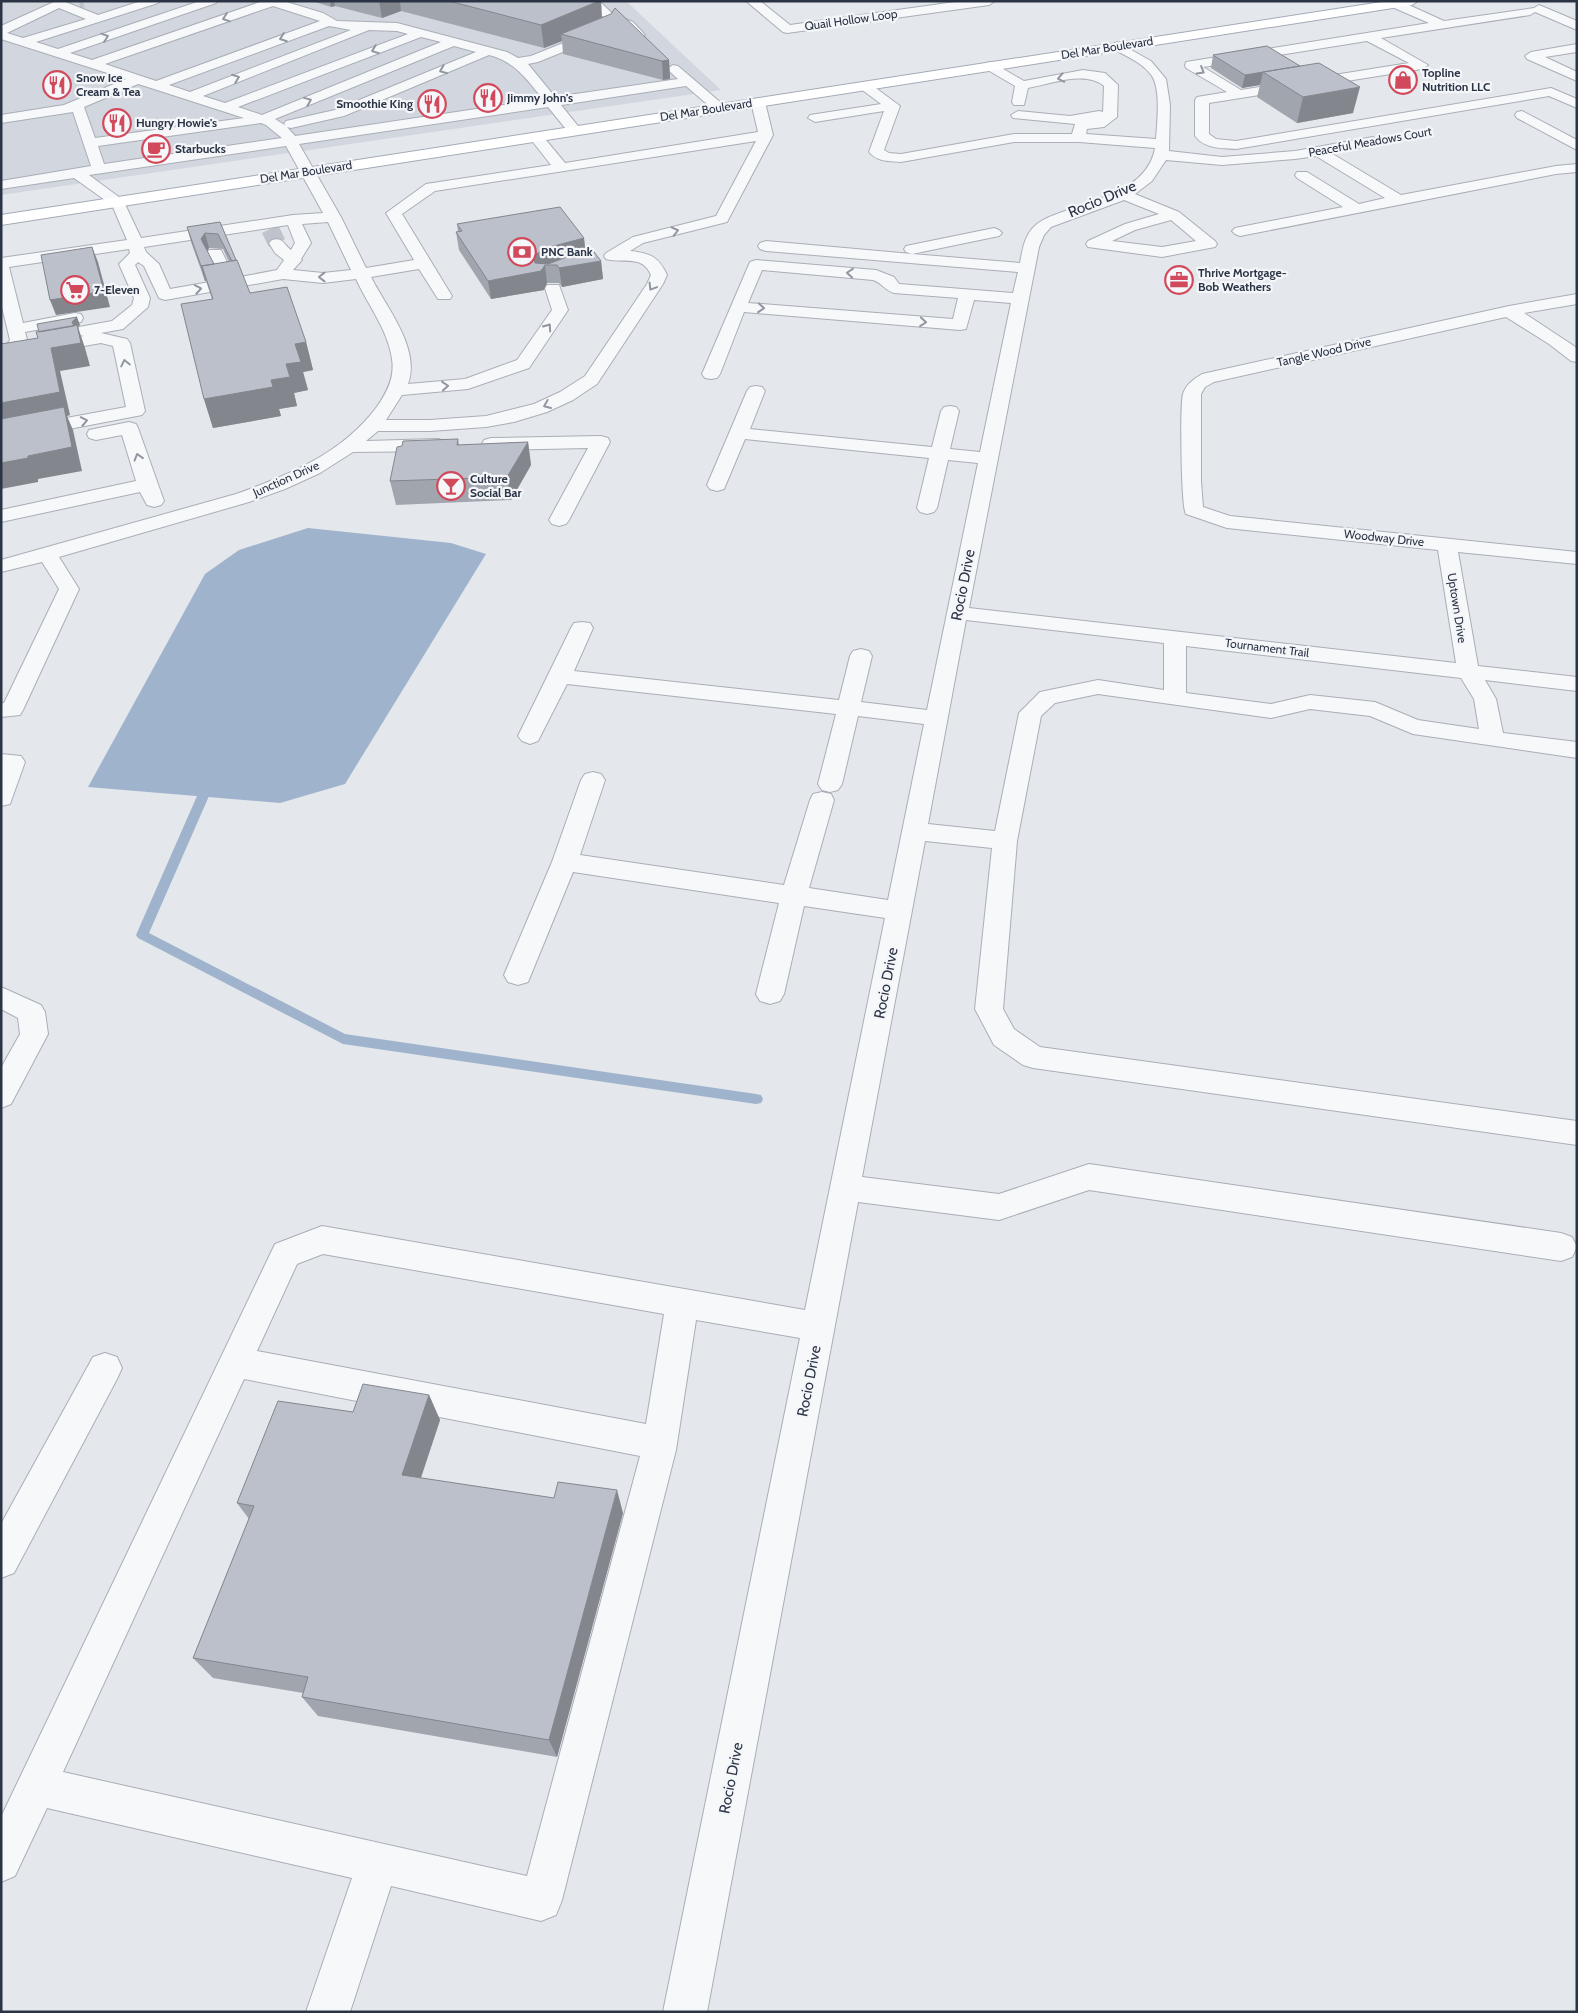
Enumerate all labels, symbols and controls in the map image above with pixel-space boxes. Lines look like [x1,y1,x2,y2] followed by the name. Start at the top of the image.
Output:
[804,6,899,33] street label: Quail Hollow Loop
[222,12,231,22] one-way arrow
[279,32,288,42] one-way arrow
[101,33,109,43] one-way arrow
[1060,33,1154,62] street label: Del Mar Boulevard
[371,44,380,55] one-way arrow
[439,63,448,74] one-way arrow
[1196,64,1205,74] one-way arrow
[1388,65,1418,95] shop icon: Topline Nutrition LLC
[1422,65,1490,94] place label: Topline Nutrition LLC
[42,70,72,100] restaurant icon: Snow Ice Cream & Tea
[76,70,141,99] place label: Snow Ice Cream & Tea
[1056,72,1065,82] one-way arrow
[231,74,240,84] one-way arrow
[473,83,503,113] restaurant icon: Jimmy John's
[417,89,447,119] restaurant icon: Smoothie King
[506,90,573,105] place label: Jimmy John's
[659,95,753,124] street label: Del Mar Boulevard
[336,96,413,111] place label: Smoothie King
[303,97,312,107] one-way arrow
[102,108,132,138] restaurant icon: Hungry Howie's
[136,115,217,130] place label: Hungry Howie's
[1307,123,1433,160] street label: Peaceful Meadows Court
[141,134,171,164] cafe icon: Starbucks
[175,141,226,156] place label: Starbucks
[259,157,353,186] street label: Del Mar Boulevard
[1065,176,1139,221] street label: Rocio Drive
[671,226,680,237] one-way arrow
[507,237,537,267] bank icon: PNC Bank
[541,244,593,259] place label: PNC Bank
[1164,265,1194,295] office icon: Thrive Mortgage- Bob Weathers
[1198,265,1287,294] place label: Thrive Mortgage- Bob Weathers
[846,267,854,278] one-way arrow
[318,272,326,282] one-way arrow
[60,275,90,305] supermarket icon: 7-Eleven
[649,281,659,290] one-way arrow
[94,282,140,297] place label: 7-Eleven
[193,284,202,294] one-way arrow
[757,303,765,314] one-way arrow
[919,316,927,327] one-way arrow
[542,323,551,333] one-way arrow
[1275,333,1372,370] street label: Tangle Wood Drive
[121,359,131,368] one-way arrow
[441,381,449,392] one-way arrow
[543,399,552,410] one-way arrow
[79,416,88,426] one-way arrow
[133,453,143,461] one-way arrow
[249,457,321,500] street label: Junction Drive
[436,471,466,501] bar icon: Culture Social Bar
[470,471,521,500] place label: Culture Social Bar
[1343,526,1425,549] street label: Woodway Drive
[947,548,979,622] street label: Rocio Drive
[1445,572,1470,644] street label: Uptown Drive
[1224,635,1310,660] street label: Tournament Trail
[870,946,902,1020] street label: Rocio Drive
[793,1344,825,1418] street label: Rocio Drive
[715,1741,747,1815] street label: Rocio Drive

